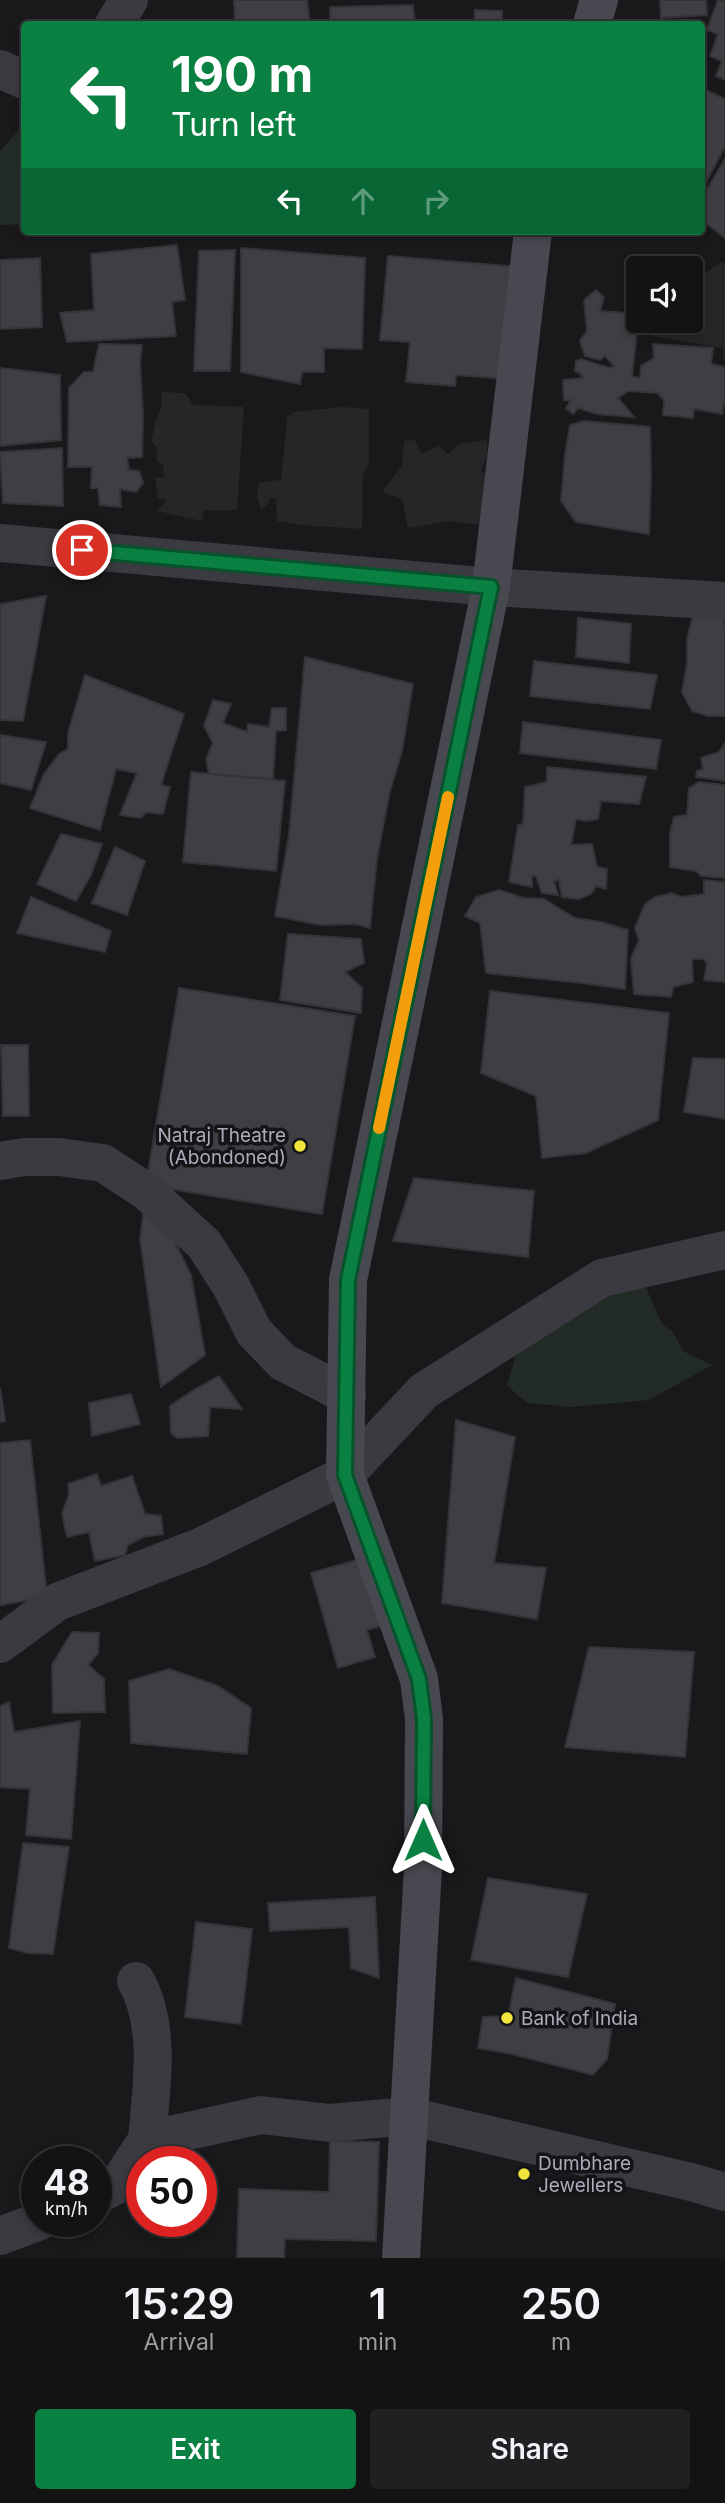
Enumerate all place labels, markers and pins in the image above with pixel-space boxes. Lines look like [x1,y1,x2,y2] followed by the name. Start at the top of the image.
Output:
[52,520,112,580] pin
[157,1124,286,1169] place label: Natraj Theatre (Abondoned)
[292,1138,308,1154] marker: Natraj Theatre (Abondoned)
[521,2007,638,2030] place label: Bank of India
[499,2010,515,2026] marker: Bank of India
[538,2152,631,2197] place label: Dumbhare Jewellers
[516,2166,532,2182] marker: Dumbhare Jewellers

